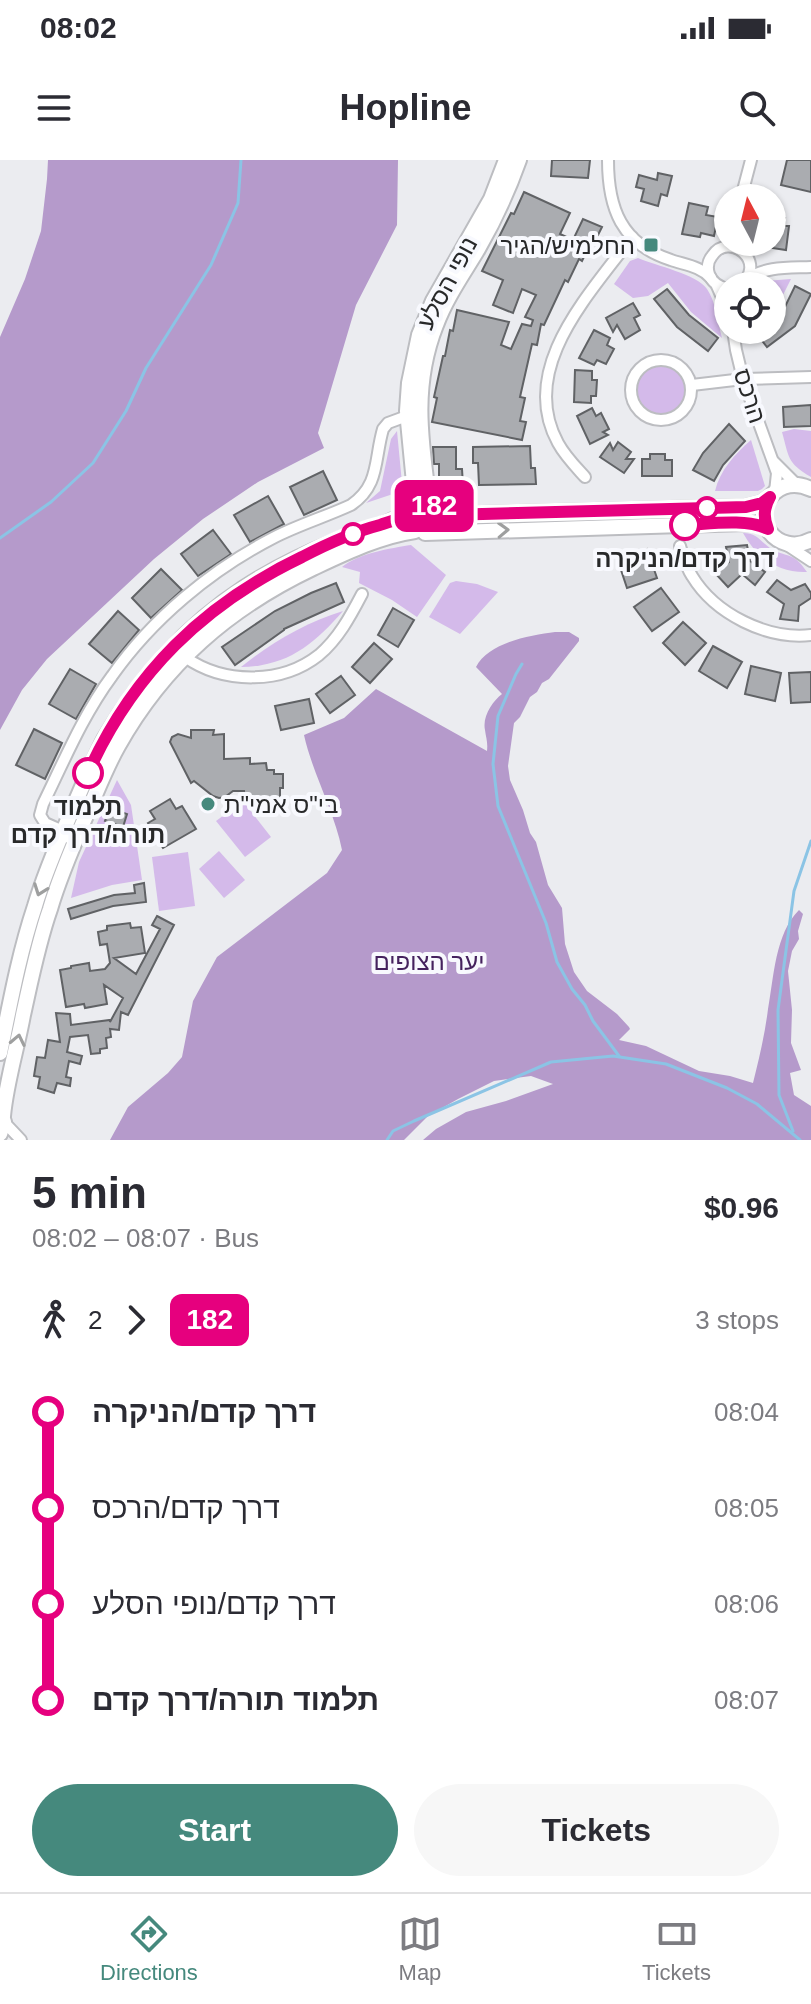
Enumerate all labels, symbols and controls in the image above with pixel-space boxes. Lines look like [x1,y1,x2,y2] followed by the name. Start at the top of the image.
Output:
[40,11,117,44] text: 08:02
[32,86,76,130] icon: menu
[735,86,779,130] icon: search
[340,87,472,128] text: Hopline
[714,184,786,256] north arrow
[714,184,786,344] map controls
[411,232,483,334] street label: נופי הסלע
[500,232,635,259] place label: החלמיש/הגיר
[642,236,660,254] marker: החלמיש/הגיר
[714,272,786,344] button: locate
[729,365,771,427] street label: הרכס
[388,480,480,532] line badge: 182
[411,490,457,521] text: 182
[696,497,718,519] unlabelled marker
[670,510,700,540] marker: דרך קדם/הניקרה
[497,522,510,539] one-way arrow
[342,523,364,545] unlabelled marker
[595,545,775,572] place label: דרך קדם/הניקרה
[73,758,103,788] marker: תלמוד תורה/דרך קדם
[224,791,338,818] place label: בי"ס אמי"ת
[11,793,165,848] place label: תלמוד תורה/דרך קדם
[199,795,217,813] marker: בי"ס אמי"ת
[33,882,50,896] one-way arrow
[374,948,484,975] park label: יער הצופים
[9,1034,26,1047] one-way arrow
[32,1168,147,1217] text: 5 min
[704,1191,779,1224] text: $0.96
[32,1223,259,1253] text: 08:02 – 08:07 · Bus
[32,1298,76,1342] icon: walk
[114,1298,158,1342] icon: forward
[186,1304,233,1335] text: 182
[88,1305,102,1335] text: 2
[695,1305,779,1335] text: 3 stops
[92,1395,316,1428] text: דרך קדם/הניקרה
[714,1397,779,1427] text: 08:04
[92,1491,280,1524] text: דרך קדם/הרכס
[714,1493,779,1523] text: 08:05
[92,1587,336,1620] text: דרך קדם/נופי הסלע
[714,1589,779,1619] text: 08:06
[92,1683,379,1716] text: תלמוד תורה/דרך קדם
[714,1685,779,1715] text: 08:07
[32,1784,398,1876] button: Start
[414,1784,779,1876] button: Tickets
[100,1912,198,1986] tab: Directions
[398,1912,442,1986] tab: Map
[642,1912,711,1986] tab: Tickets

